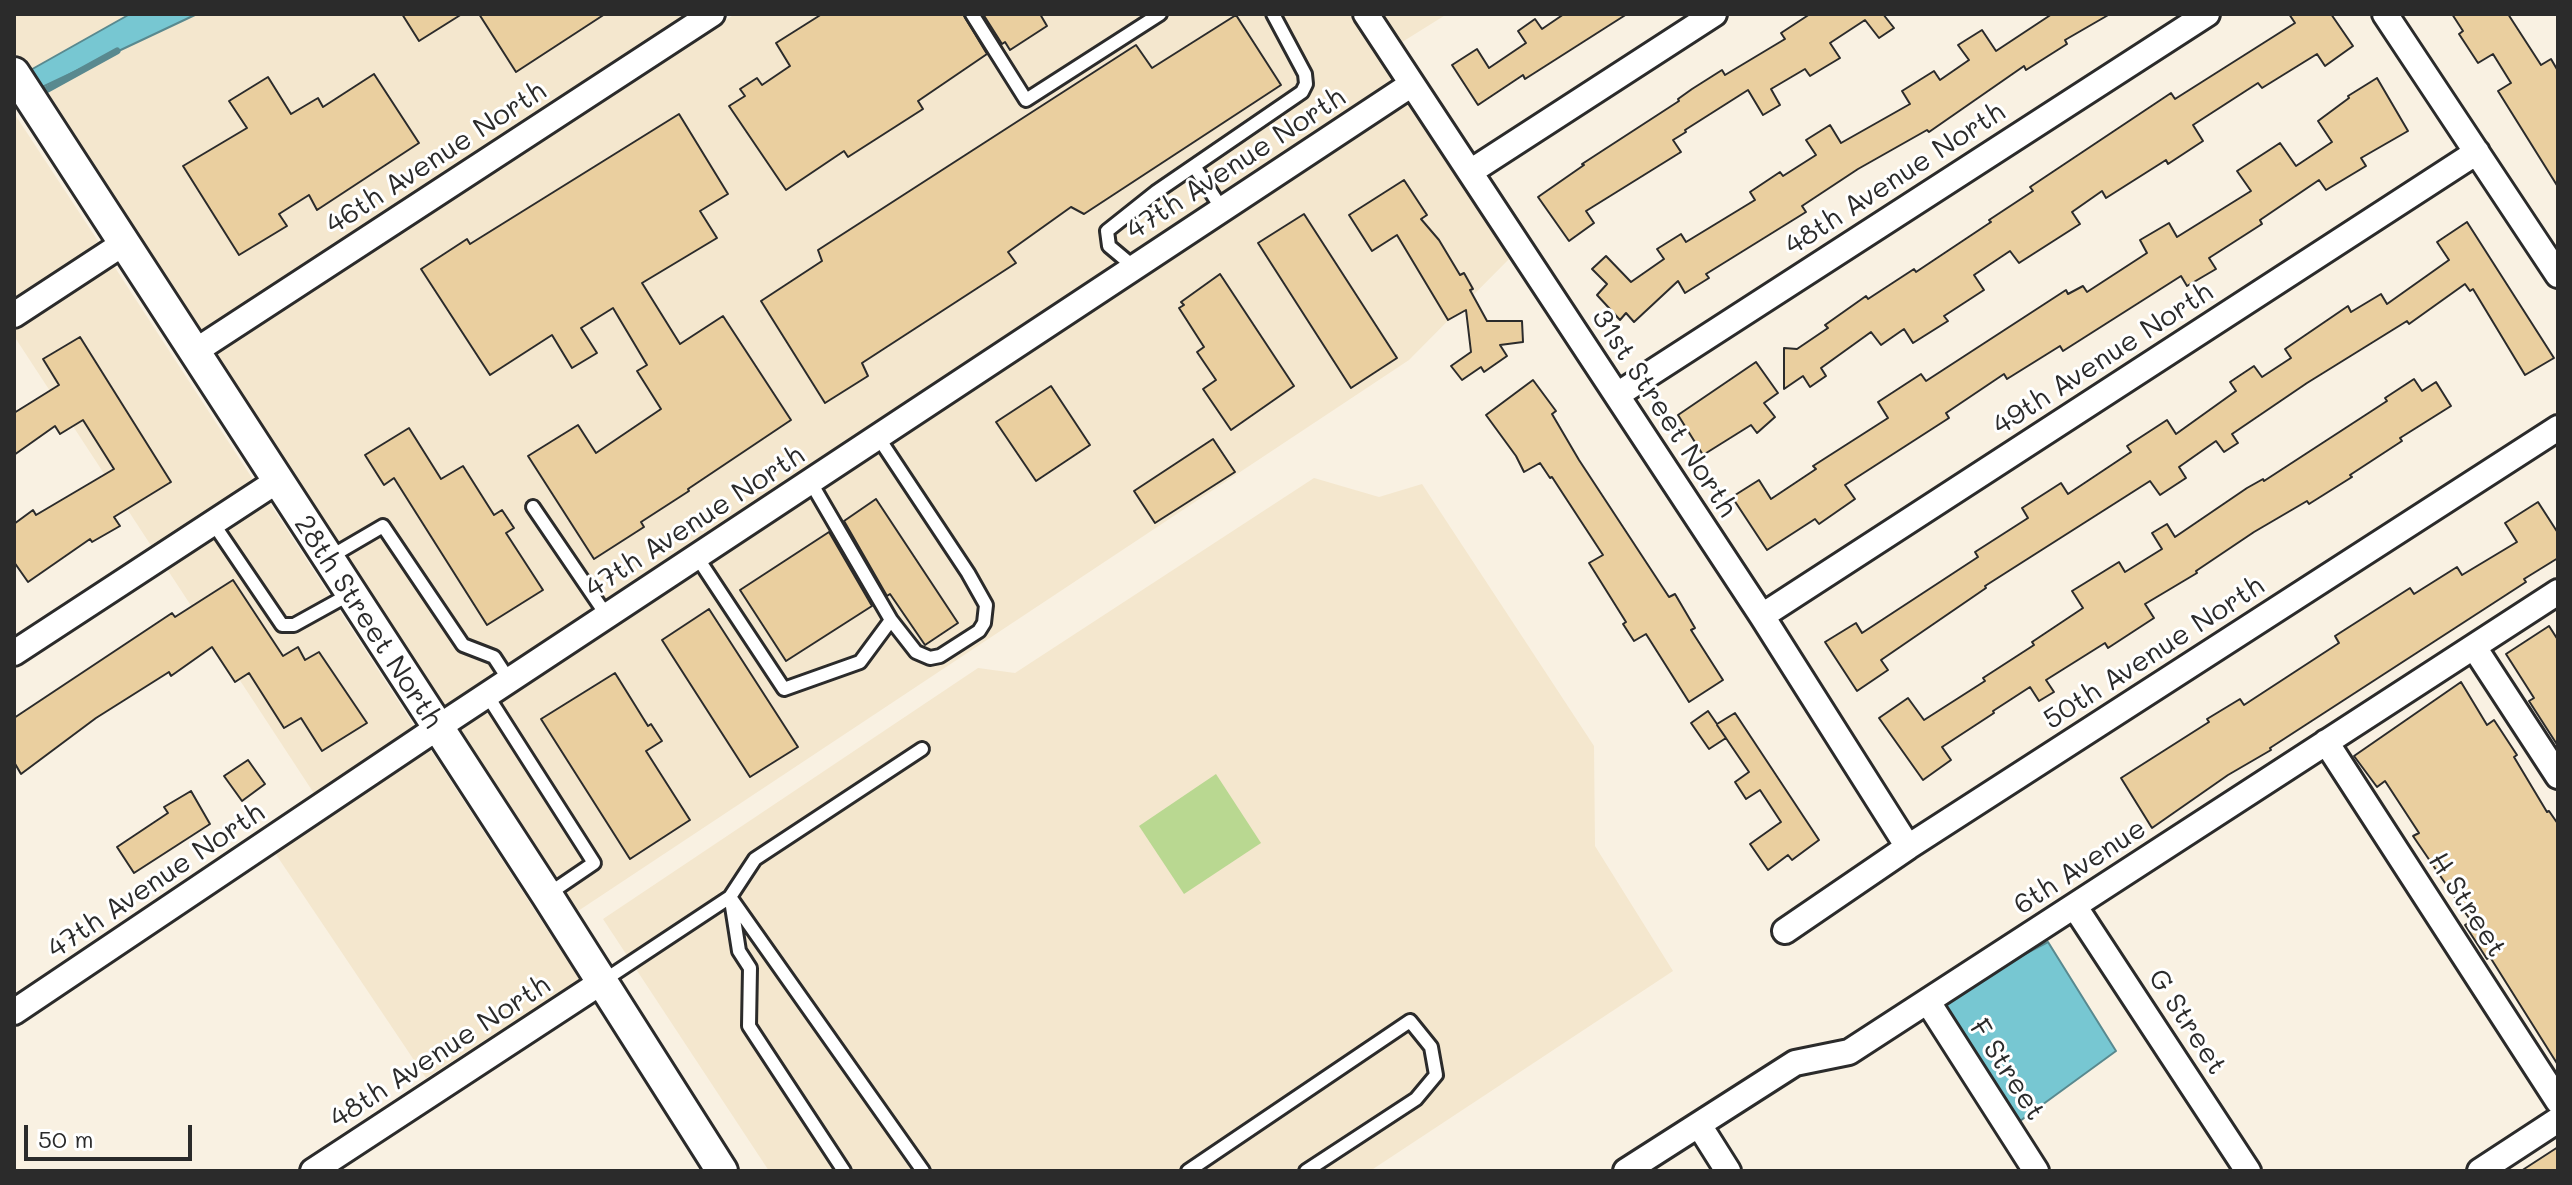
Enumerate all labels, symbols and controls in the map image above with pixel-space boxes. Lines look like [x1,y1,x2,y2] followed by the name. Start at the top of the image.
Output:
[320,74,552,242] street label: 46th Avenue North
[1120,81,1352,247] street label: 47th Avenue North
[1779,95,2011,263] street label: 48th Avenue North
[1987,275,2219,443] street label: 49th Avenue North
[1584,303,1744,523] street label: 31st Street North
[579,439,811,605] street label: 47th Avenue North
[287,509,449,735] street label: 28th Street North
[2038,569,2270,737] street label: 50th Avenue North
[41,796,271,966] street label: 47th Avenue North
[2008,812,2152,922] street label: 6th Avenue
[2421,846,2513,964] street label: H Street
[2141,963,2233,1081] street label: G Street
[324,968,556,1136] street label: 48th Avenue North
[1962,1013,2052,1127] street label: F Street
[28,1109,196,1159] scale bar
[38,1123,94,1154] text: 50 m

